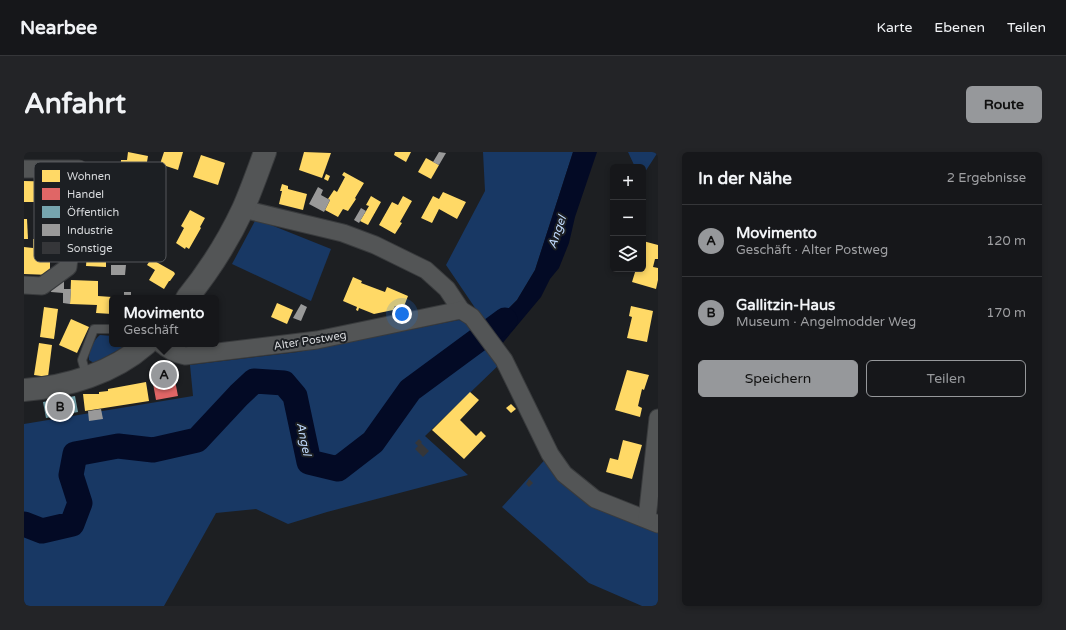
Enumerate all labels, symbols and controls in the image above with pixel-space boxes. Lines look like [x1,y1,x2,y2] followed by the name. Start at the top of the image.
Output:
[20,17,97,39] text: Nearbee
[877,19,912,36] text: Karte
[934,19,985,36] text: Ebenen
[1007,19,1046,36] text: Teilen
[966,86,1042,123] button: Route
[24,87,126,121] text: Anfahrt
[34,162,166,262] legend
[610,164,646,272] map controls
[610,164,646,200] button: +
[698,168,792,189] text: In der Nähe
[67,170,111,183] text: Wohnen
[947,170,1026,186] text: 2 Ergebnisse
[67,188,104,201] text: Handel
[610,200,646,236] button: −
[67,206,119,219] text: Öffentlich
[545,212,570,250] water label: Angel
[67,224,113,237] text: Industrie
[736,224,817,242] text: Movimento
[706,233,716,249] text: A
[986,233,1026,249] text: 120 m
[610,236,646,272] button: layers
[67,242,113,255] text: Sonstige
[736,242,888,258] text: Geschäft · Alter Postweg
[109,295,219,347] popup
[736,296,835,314] text: Gallitzin-Haus
[124,304,204,322] text: Movimento
[392,304,412,324] your location
[706,305,716,321] text: B
[986,305,1026,321] text: 170 m
[736,314,916,330] text: Museum · Angelmodder Weg
[124,322,179,338] text: Geschäft
[273,328,347,353] street label: Alter Postweg
[151,360,177,390] pin: A
[698,360,858,397] button: Speichern
[866,360,1026,397] button: Teilen
[47,392,73,422] pin: B
[294,421,314,459] water label: Angel

